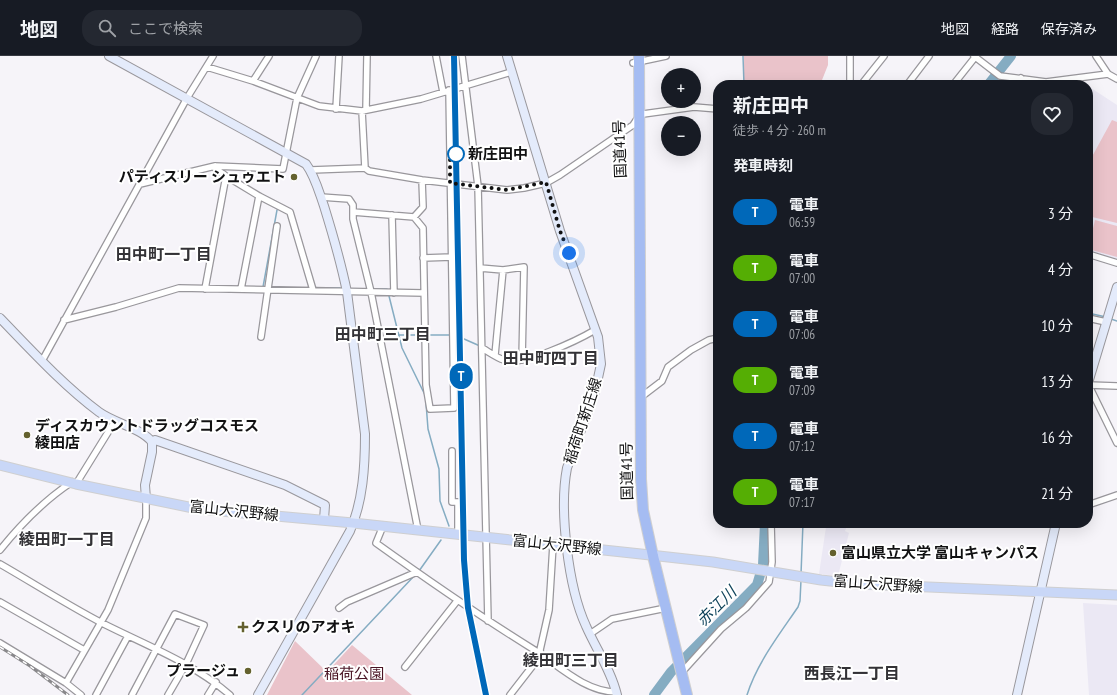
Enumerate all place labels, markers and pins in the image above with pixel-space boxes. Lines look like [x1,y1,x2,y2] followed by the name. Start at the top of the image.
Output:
[468,144,528,163] place label: 新庄田中
[447,145,465,163] marker: 新庄田中
[119,167,286,186] place label: パティスリー シュゥエト
[289,172,299,182] marker: パティスリー シュゥエト
[35,416,259,452] place label: ディスカウントドラッグコスモス 綾田店
[22,430,32,440] marker: ディスカウントドラッグコスモス 綾田店
[841,543,1039,562] place label: 富山県立大学 富山キャンパス
[828,548,838,558] marker: 富山県立大学 富山キャンパス
[251,617,356,636] place label: クスリのアオキ
[238,622,248,632] marker: クスリのアオキ
[166,661,240,680] place label: プラージュ
[243,666,253,676] marker: プラージュ

